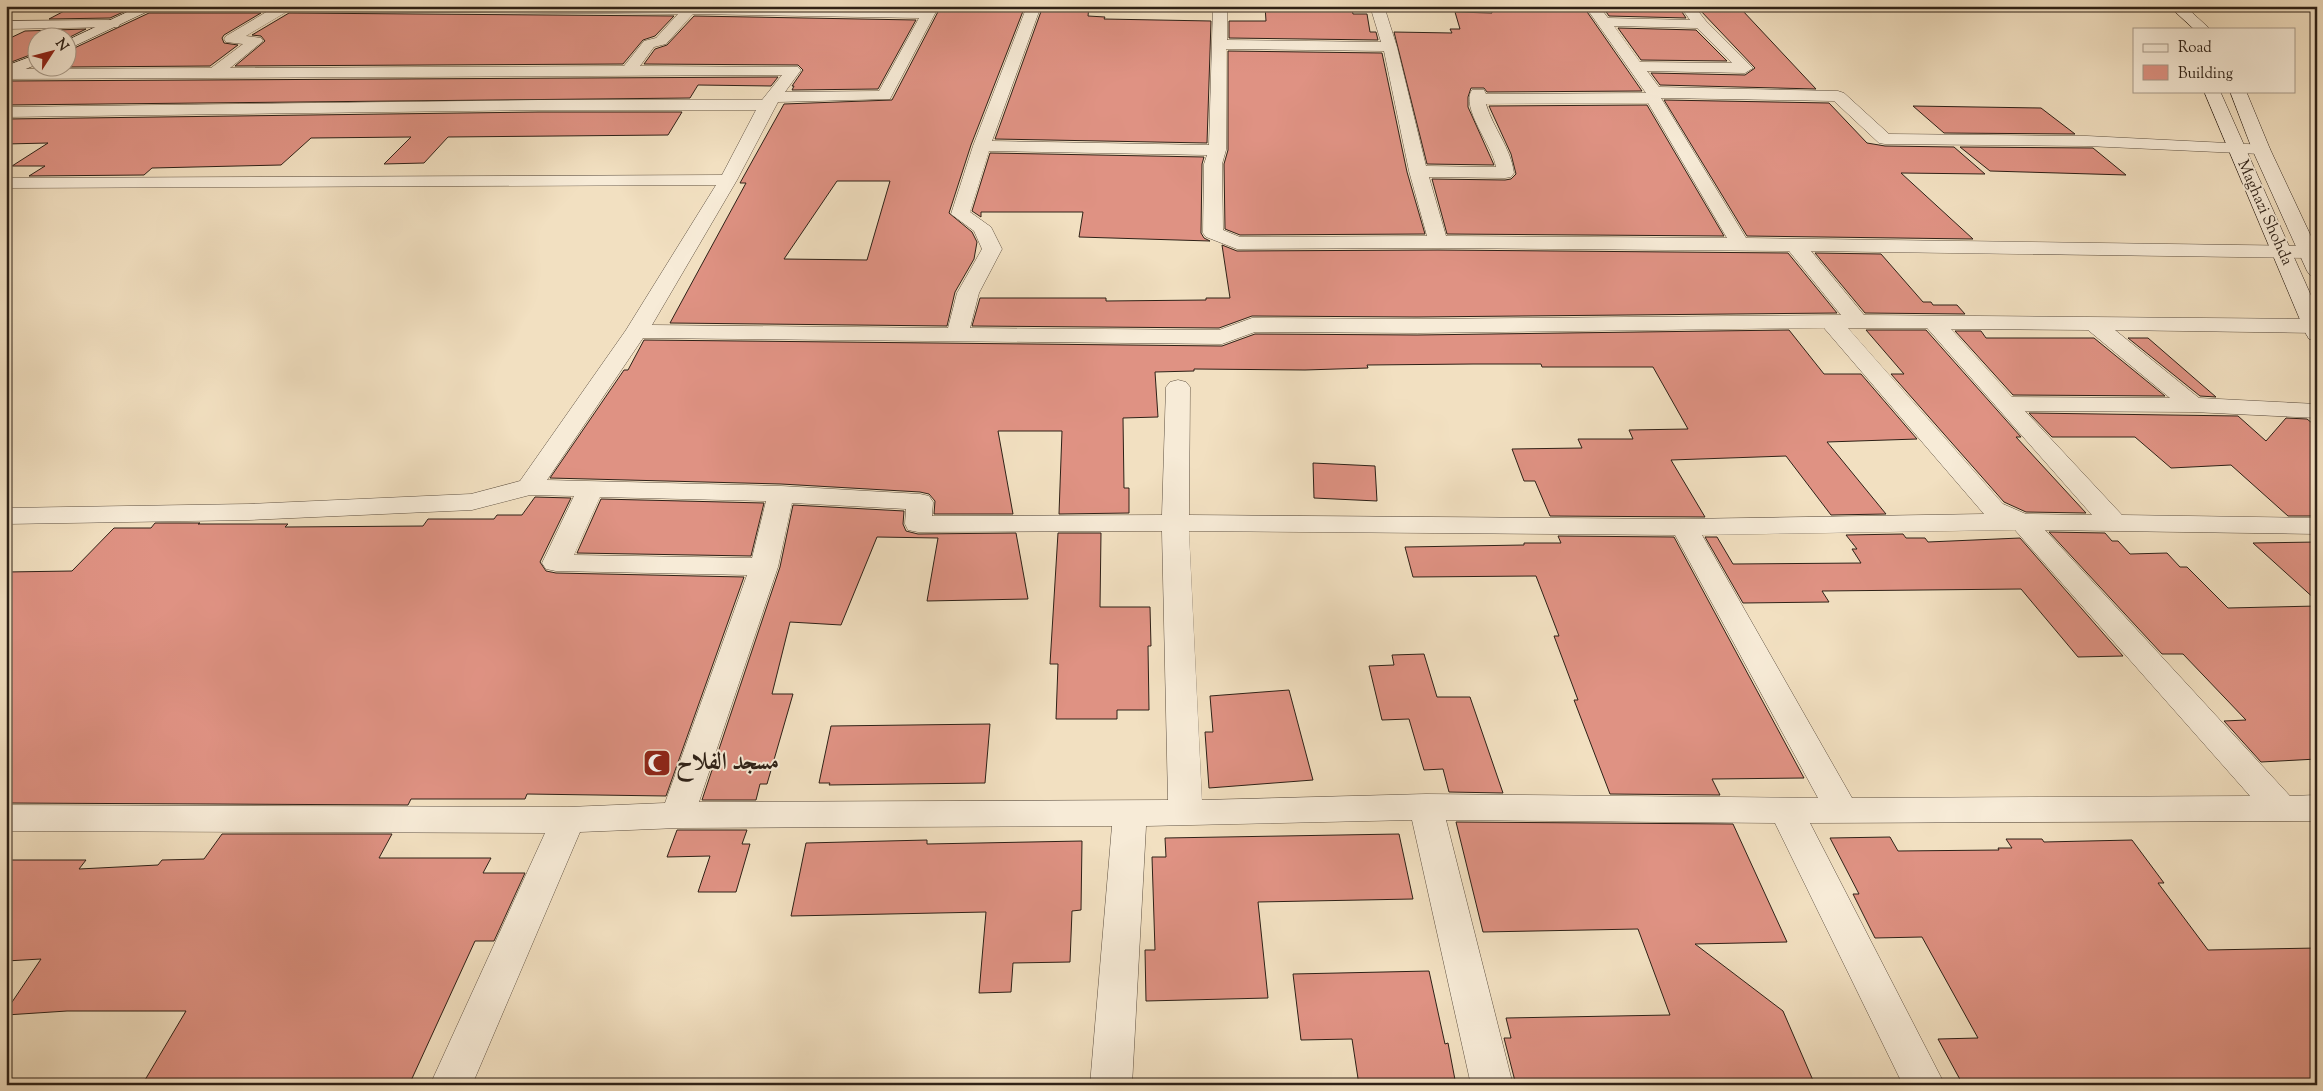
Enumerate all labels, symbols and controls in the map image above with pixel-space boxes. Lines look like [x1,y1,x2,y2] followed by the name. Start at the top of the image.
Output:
[28,28,78,78] north arrow
[2133,28,2296,92] legend
[50,35,72,56] text: N
[2178,38,2212,59] text: Road
[2178,64,2233,85] text: Building
[2230,156,2298,270] street label: Maghazi Shohda
[676,746,779,783] place label: مسجد الفلاح
[642,748,672,778] mosque icon: مسجد الفلاح

